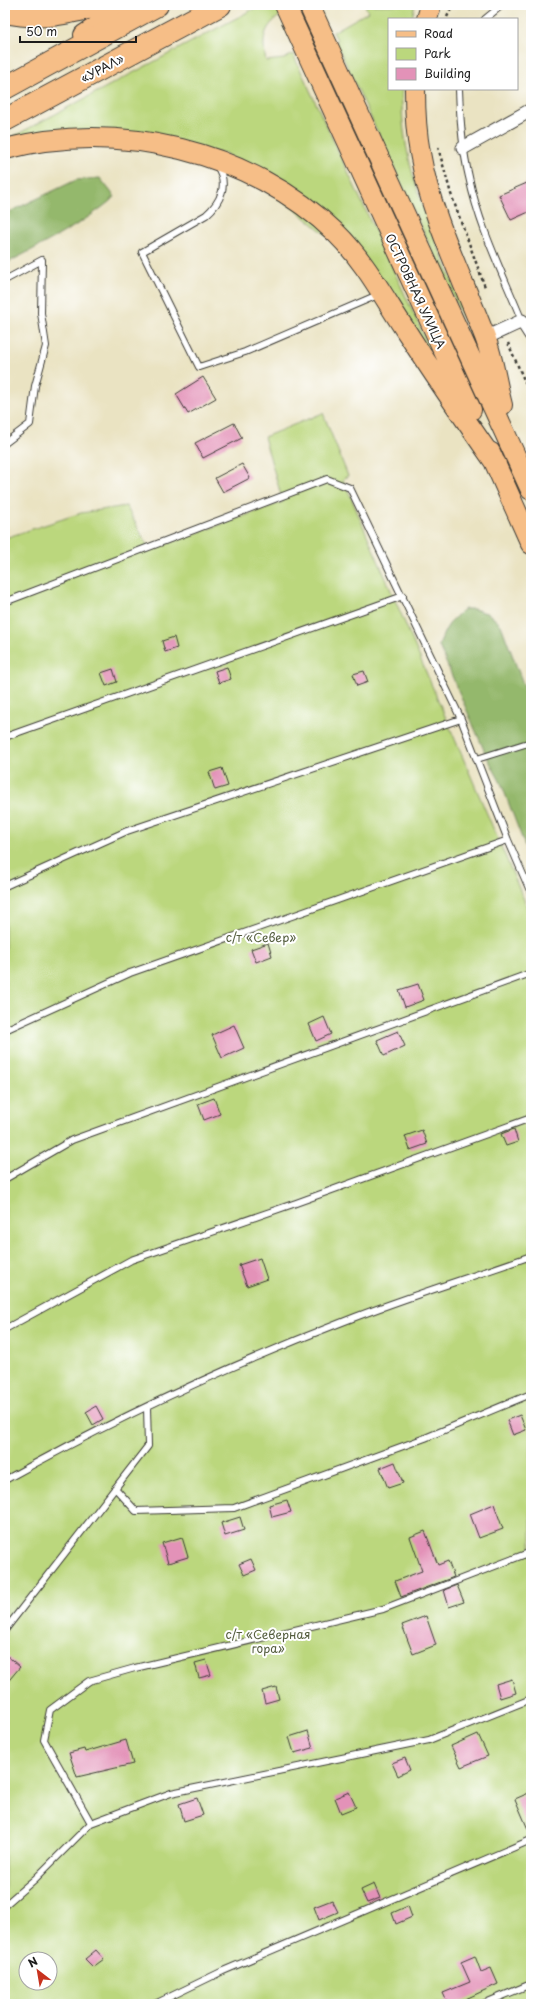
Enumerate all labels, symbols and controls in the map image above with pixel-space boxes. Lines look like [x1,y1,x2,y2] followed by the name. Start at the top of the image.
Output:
[20,18,136,44] scale bar
[388,18,518,90] legend
[26,22,57,40] text: 50 m
[424,24,453,42] text: Road
[424,44,451,62] text: Park
[77,49,127,87] street label: «УРАЛ»
[424,64,471,82] text: Building
[381,230,451,352] street label: ОСТРОВНАЯ УЛИЦА
[226,928,296,946] park label: с/т «Север»
[226,1625,310,1657] park label: с/т «Северная гора»
[18,1951,58,1991] north arrow
[24,1952,41,1972] text: N

